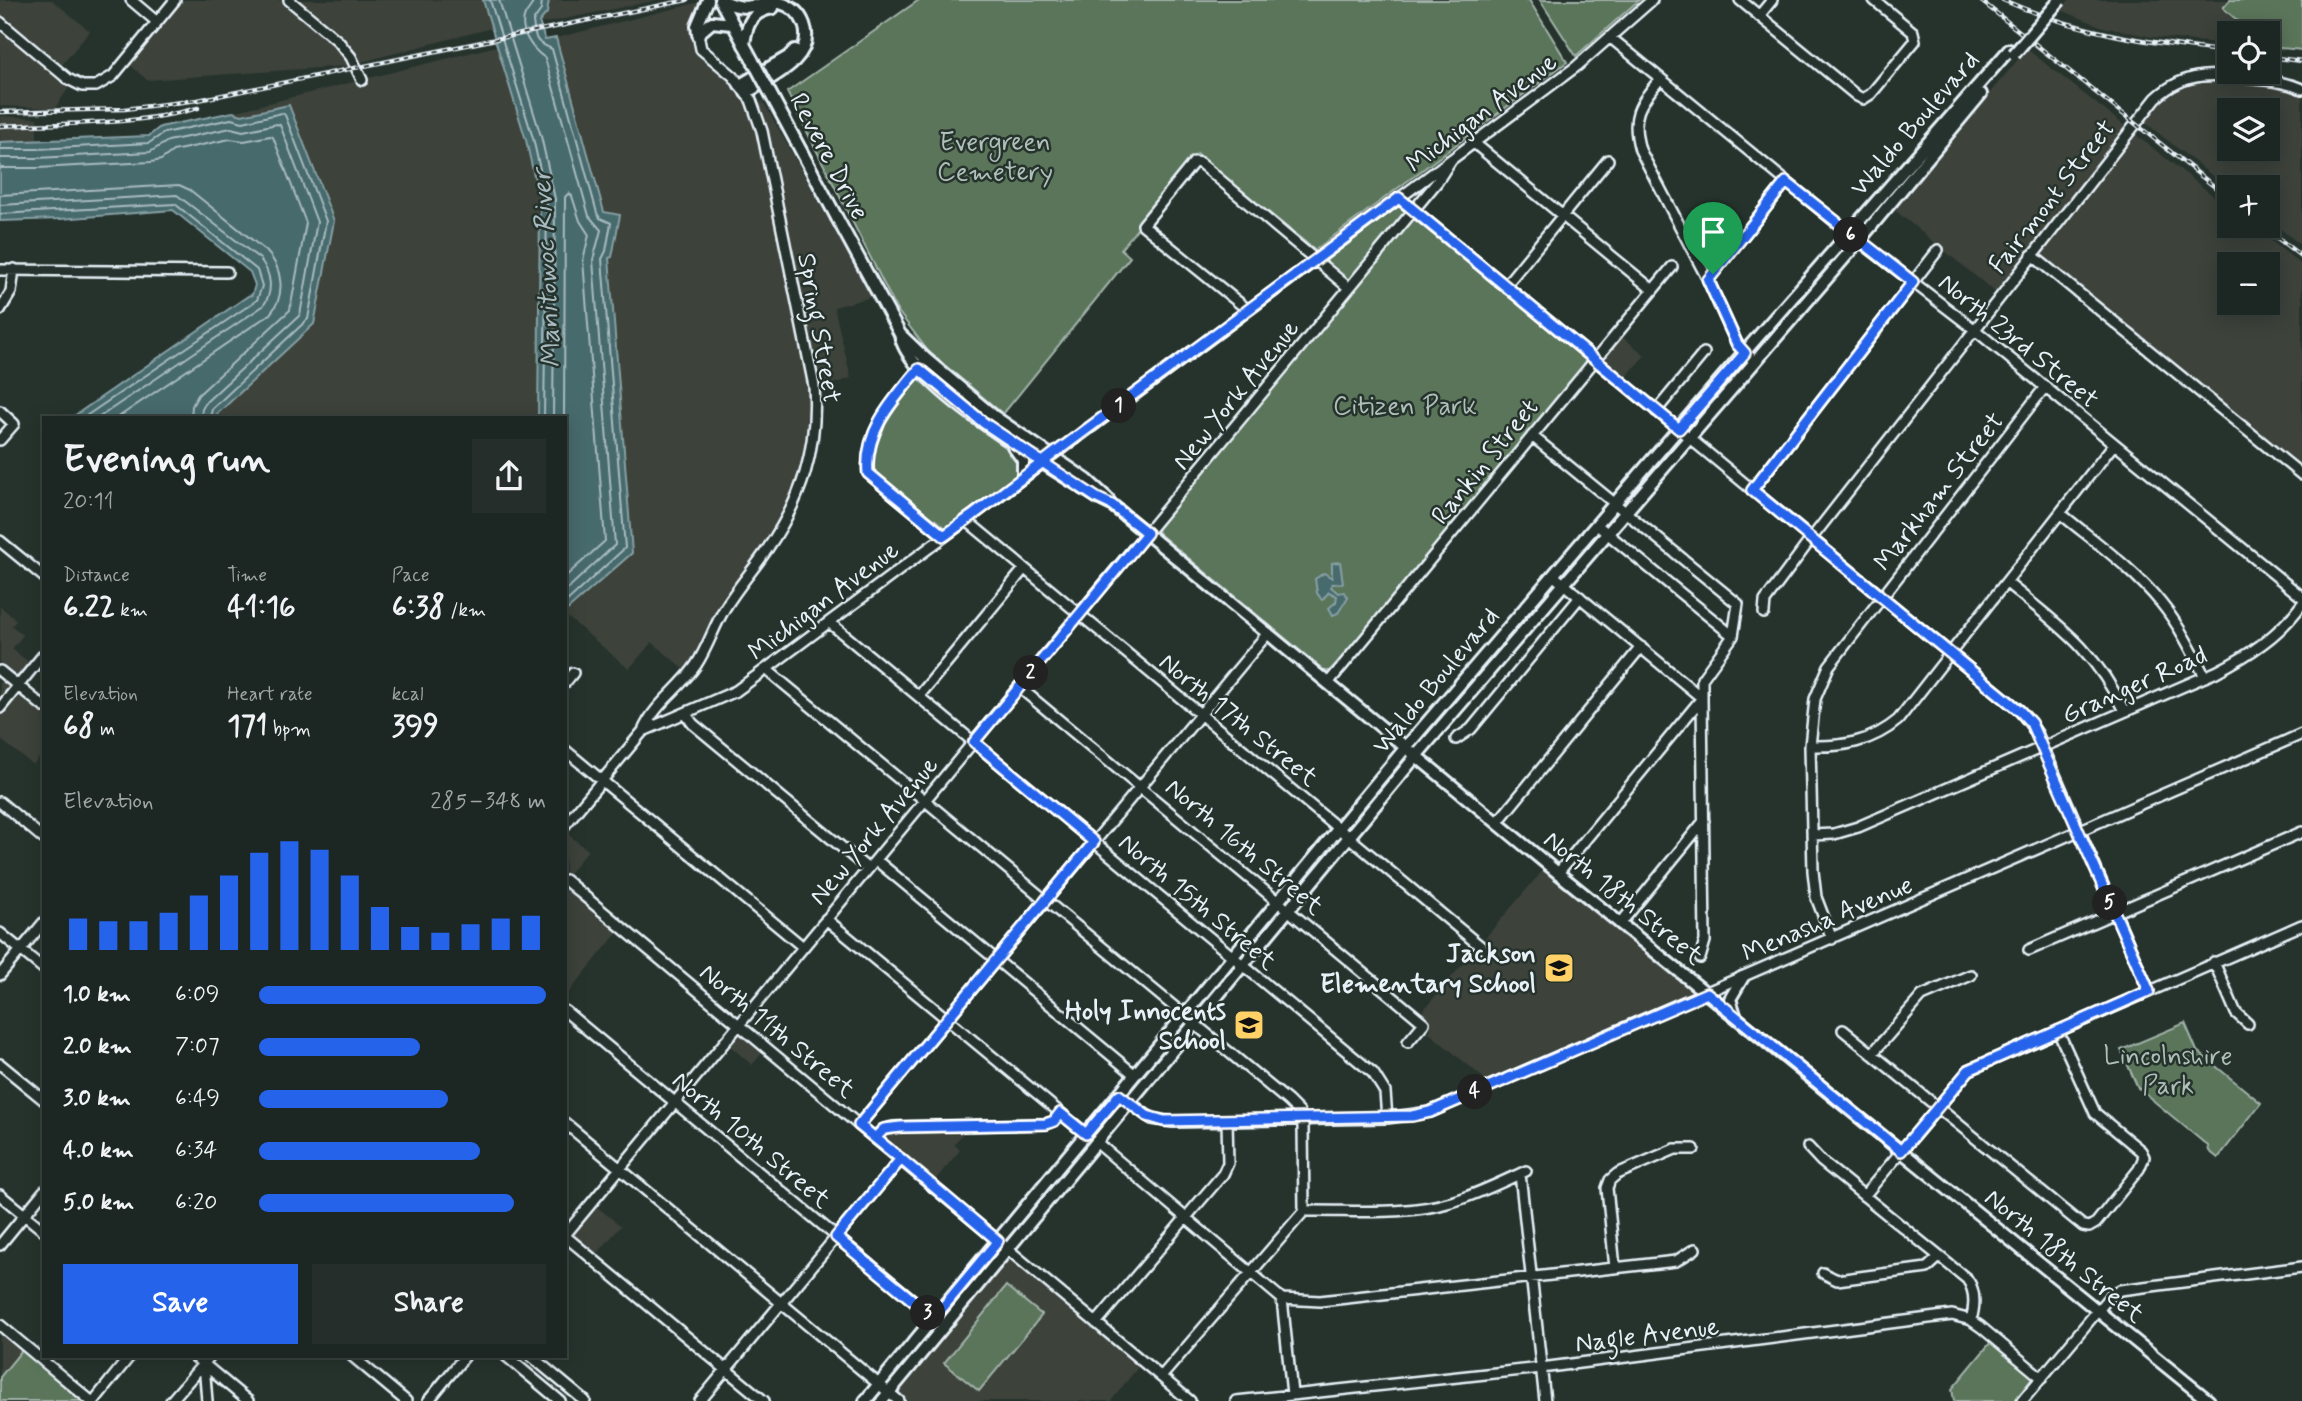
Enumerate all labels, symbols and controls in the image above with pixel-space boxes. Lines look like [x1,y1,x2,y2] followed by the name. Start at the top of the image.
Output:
[2217,21,2280,315] map controls
[2217,21,2280,84] button: locate
[1843,45,1988,204] street label: Waldo Boulevard
[1400,46,1565,182] street label: Michigan Avenue
[781,87,876,226] street label: Revere Drive
[2217,98,2280,161] button: layers
[1982,113,2124,282] street label: Fairmont Street
[937,126,1053,190] park label: Evergreen Cemetery
[524,165,571,369] water label: Manitowoc River
[2217,175,2280,238] button: +
[1683,202,1743,274] pin
[1694,213,1732,251] icon: arrive
[1834,218,1868,252] pin: 6
[1846,222,1855,247] text: 6
[785,251,848,407] street label: Spring Street
[2217,252,2280,315] button: −
[1930,266,2105,417] street label: North 23rd Street
[1165,313,1308,478] street label: New York Avenue
[1102,388,1136,424] pin: 1
[1333,390,1477,424] park label: Citizen Park
[1424,392,1547,532] street label: Rankin Street
[1114,393,1123,418] text: 1
[1867,406,2012,579] street label: Markham Street
[63,436,270,485] text: Evening run
[472,439,546,513] button: share
[63,487,114,517] text: 20:11
[742,534,907,670] street label: Michigan Avenue
[63,563,130,588] text: Distance
[227,563,267,588] text: Time
[392,563,429,588] text: Pace
[63,588,115,627] text: 6.22
[227,588,296,627] text: 41:16
[392,588,445,627] text: 6:38
[115,598,148,623] text: km
[445,598,486,623] text: /km
[1365,601,1508,762] street label: Waldo Boulevard
[2057,639,2213,733] street label: Granger Road
[1151,646,1324,795] street label: North 17th Street
[1014,656,1048,690] pin: 2
[1026,660,1035,685] text: 2
[63,682,138,707] text: Elevation
[227,682,313,707] text: Heart rate
[392,682,424,707] text: kcal
[63,707,95,746] text: 68
[227,707,268,746] text: 171
[392,707,439,746] text: 399
[95,717,115,742] text: m
[268,717,311,742] text: bpm
[802,750,947,913] street label: New York Avenue
[1157,771,1330,924] street label: North 16th Street
[63,787,154,817] text: Elevation
[430,787,546,817] text: 285–348 m
[1536,823,1710,974] street label: North 18th Street
[1111,826,1283,979] street label: North 15th Street
[1737,869,1918,971] street label: Menasha Avenue
[2092,886,2128,920] pin: 5
[2104,890,2115,915] text: 5
[1320,938,1536,1002] place label: Jackson Elementary School
[1542,951,1576,985] school or university icon: Jackson Elementary School
[692,956,862,1107] street label: North 11th Street
[63,980,131,1010] text: 1.0 km
[175,980,219,1010] text: 6:09
[1065,995,1226,1059] place label: Holy Innocents School
[1232,1008,1266,1042] school or university icon: Holy Innocents School
[63,1032,132,1062] text: 2.0 km
[175,1032,220,1062] text: 7:07
[2104,1040,2232,1104] park label: Lincolnshire Park
[664,1064,837,1217] street label: North 10th Street
[1458,1074,1492,1110] pin: 4
[1469,1079,1480,1104] text: 4
[63,1084,131,1114] text: 3.0 km
[175,1084,220,1114] text: 6:49
[63,1136,134,1166] text: 4.0 km
[175,1136,217,1166] text: 6:34
[1977,1181,2151,1332] street label: North 18th Street
[63,1188,134,1218] text: 5.0 km
[175,1188,217,1218] text: 6:20
[63,1264,298,1344] button: Save
[312,1264,546,1344] button: Share
[911,1296,946,1330] pin: 3
[923,1300,932,1325] text: 3
[1573,1310,1722,1365] street label: Nagle Avenue

